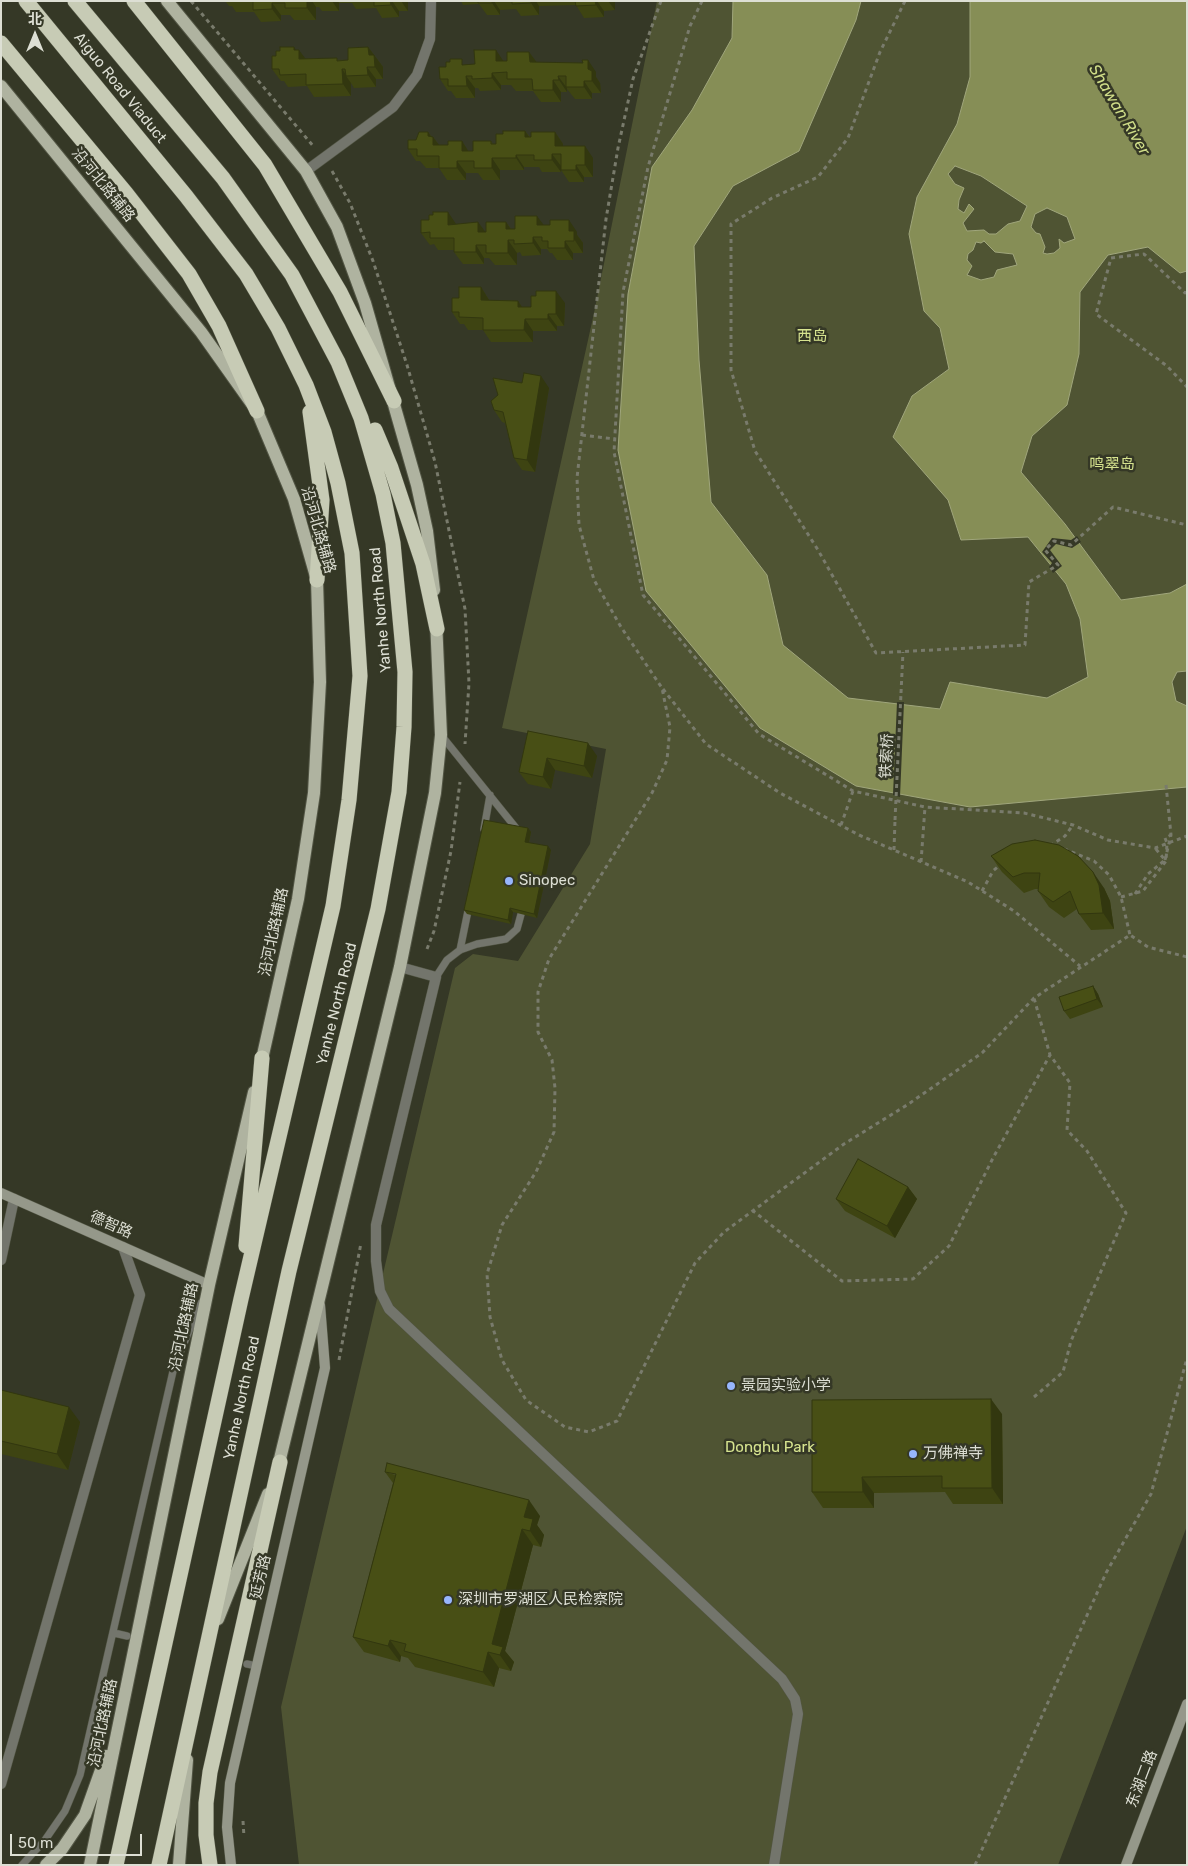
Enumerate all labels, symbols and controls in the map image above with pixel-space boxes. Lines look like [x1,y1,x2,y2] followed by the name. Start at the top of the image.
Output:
[10,10,60,60] north arrow
[28,11,42,28] text: 北
[70,29,170,147] street label: Aiguo Road Viaduct
[1084,61,1154,159] water label: Shawan River
[68,144,138,226] street label: 沿河北路辅路
[797,328,827,346] park label: 西岛
[1090,456,1134,474] park label: 鸣翠岛
[297,484,339,576] street label: 沿河北路辅路
[367,547,395,673] street label: Yanhe North Road
[877,733,897,779] street label: 铁索桥
[519,872,575,890] place label: Sinopec
[503,875,515,887] marker: Sinopec
[256,886,292,978] street label: 沿河北路辅路
[313,941,361,1067] street label: Yanhe North Road
[87,1208,135,1242] street label: 德智路
[166,1281,202,1373] street label: 沿河北路辅路
[220,1335,264,1461] street label: Yanhe North Road
[741,1377,831,1395] place label: 景园实验小学
[725,1380,737,1392] marker: 景园实验小学
[725,1439,815,1457] park label: Donghu Park
[923,1445,983,1463] place label: 万佛禅寺
[907,1448,919,1460] marker: 万佛禅寺
[247,1553,275,1601] street label: 延芳路
[458,1591,623,1609] place label: 深圳市罗湖区人民检察院
[442,1594,454,1606] marker: 深圳市罗湖区人民检察院
[85,1677,121,1769] street label: 沿河北路辅路
[1123,1748,1161,1810] street label: 东湖二路
[12,1824,145,1856] scale bar
[18,1834,53,1852] text: 50 m

